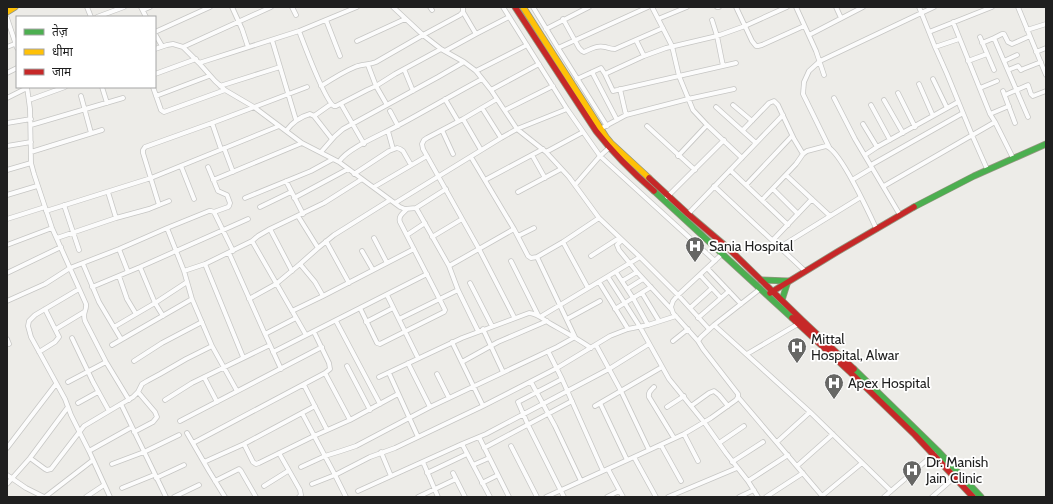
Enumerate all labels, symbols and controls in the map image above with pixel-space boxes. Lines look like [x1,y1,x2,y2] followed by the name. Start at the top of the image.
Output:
[16,16,156,88] legend
[52,24,69,39] text: तेज़
[52,44,74,59] text: धीमा
[52,64,72,79] text: जाम
[684,235,706,263] hospital icon: Sania Hospital
[709,237,794,255] place label: Sania Hospital
[811,330,899,364] place label: Mittal Hospital, Alwar
[786,336,808,364] hospital icon: Mittal Hospital, Alwar
[823,372,845,400] hospital icon: Apex Hospital
[848,374,931,392] place label: Apex Hospital
[925,453,988,487] place label: Dr. Manish Jain Clinic
[901,459,923,487] hospital icon: Dr. Manish Jain Clinic

